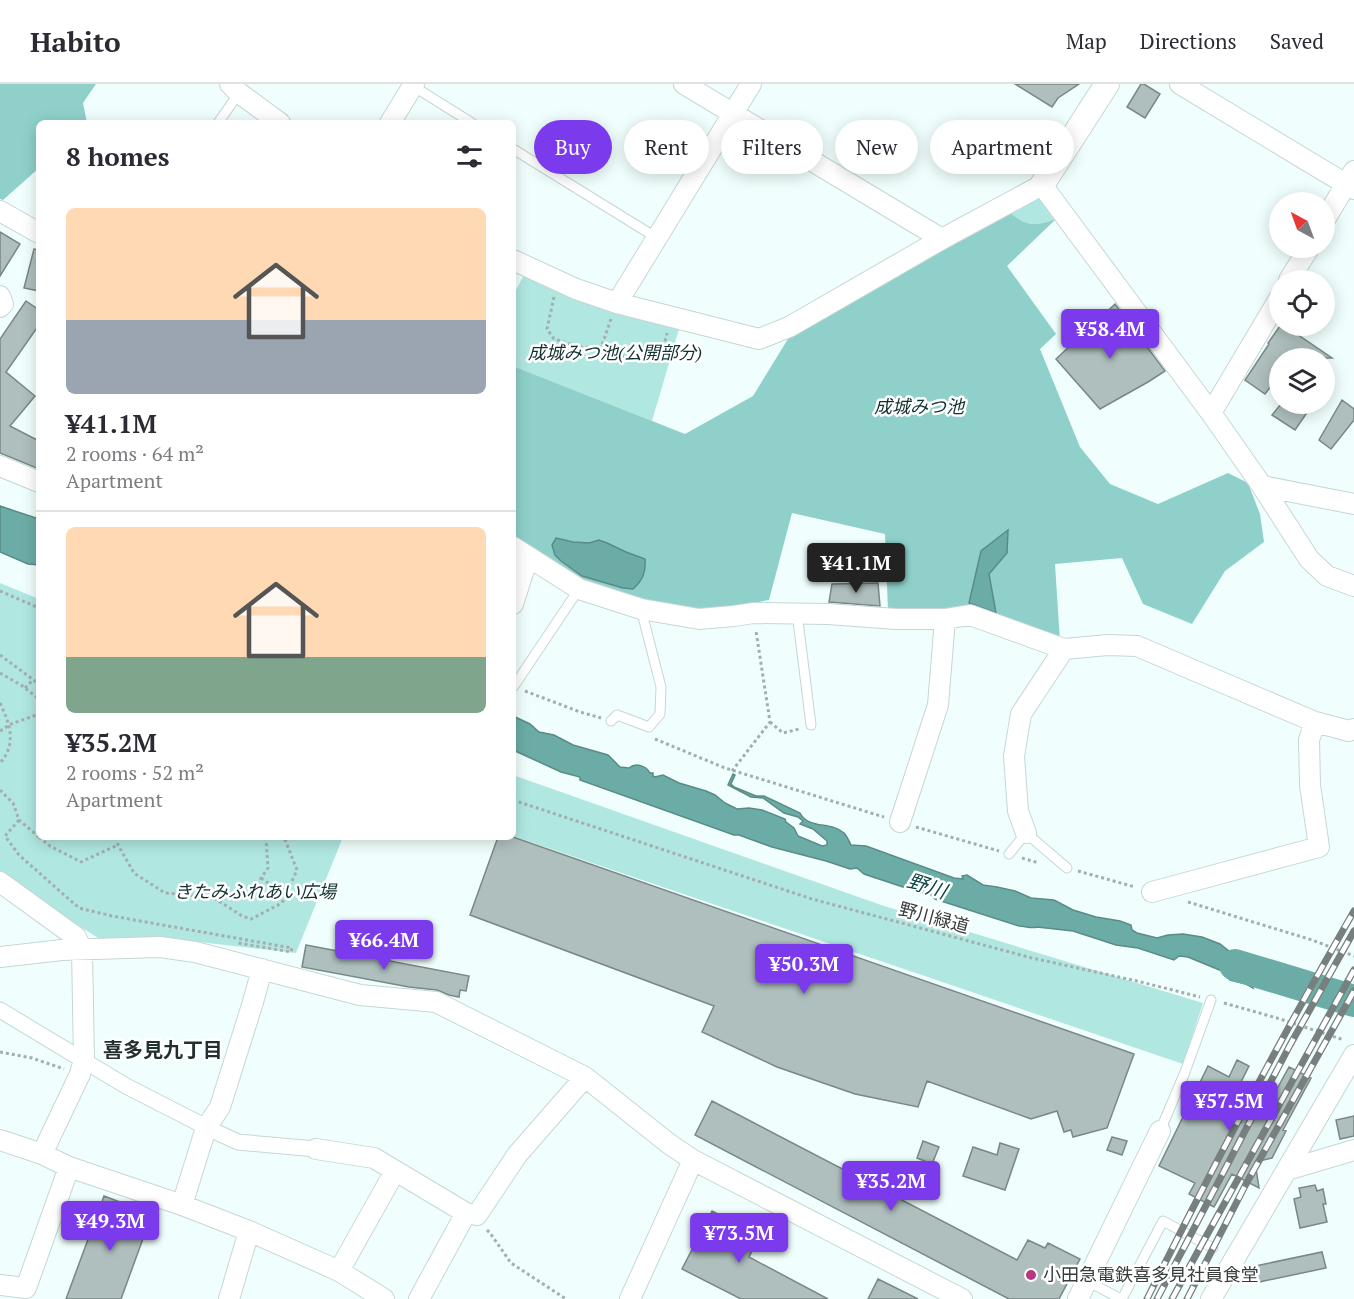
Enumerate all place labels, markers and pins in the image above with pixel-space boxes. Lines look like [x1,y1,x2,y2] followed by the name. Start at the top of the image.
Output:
[1061,309,1159,360] pin: ¥58.4M
[807,543,905,594] pin: ¥41.1M
[335,920,433,971] pin: ¥66.4M
[755,944,853,995] pin: ¥50.3M
[1180,1081,1278,1132] pin: ¥57.5M
[842,1161,940,1212] pin: ¥35.2M
[61,1201,159,1252] pin: ¥49.3M
[690,1213,788,1264] pin: ¥73.5M
[1043,1262,1259,1286] place label: 小田急電鉄喜多見社員食堂
[1024,1268,1038,1282] marker: 小田急電鉄喜多見社員食堂

